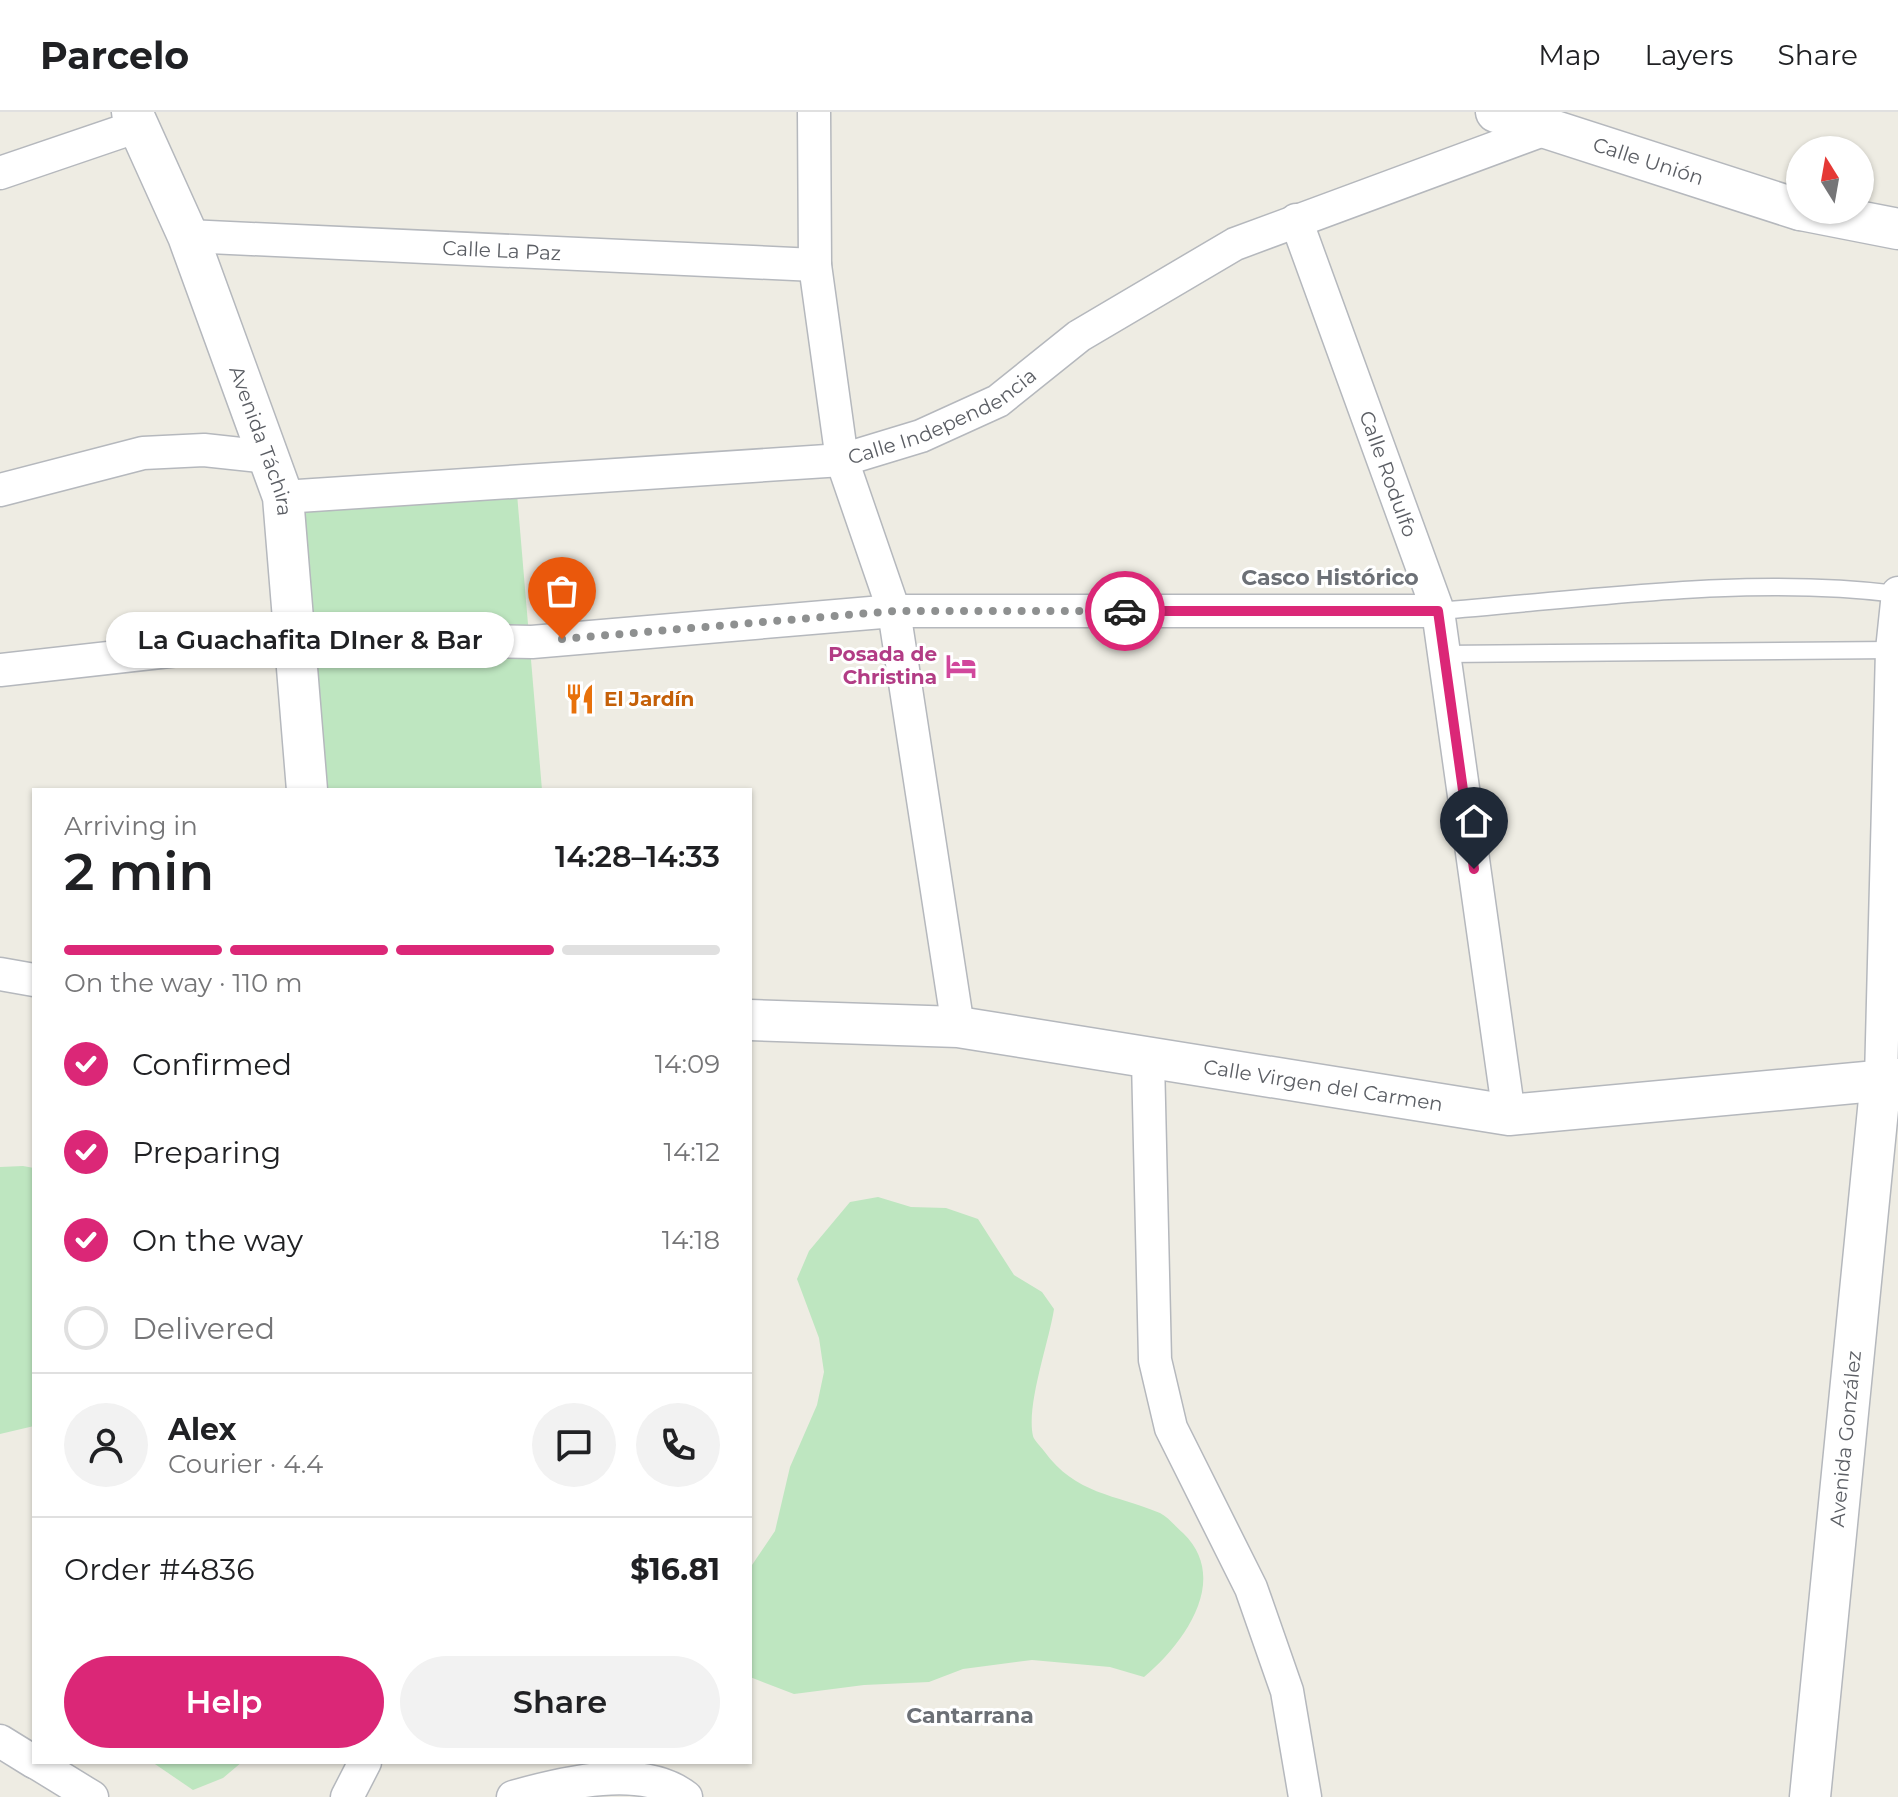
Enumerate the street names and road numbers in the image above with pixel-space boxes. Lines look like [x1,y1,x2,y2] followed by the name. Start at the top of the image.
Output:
[1590,132,1707,190] street label: Calle Unión
[442,236,562,265] street label: Calle La Paz
[224,363,297,517] street label: Avenida Táchira
[845,363,1041,469] street label: Calle Independencia
[1354,407,1422,540] street label: Calle Rodulfo
[1202,1054,1445,1116] street label: Calle Virgen del Carmen
[1825,1349,1866,1528] street label: Avenida González

